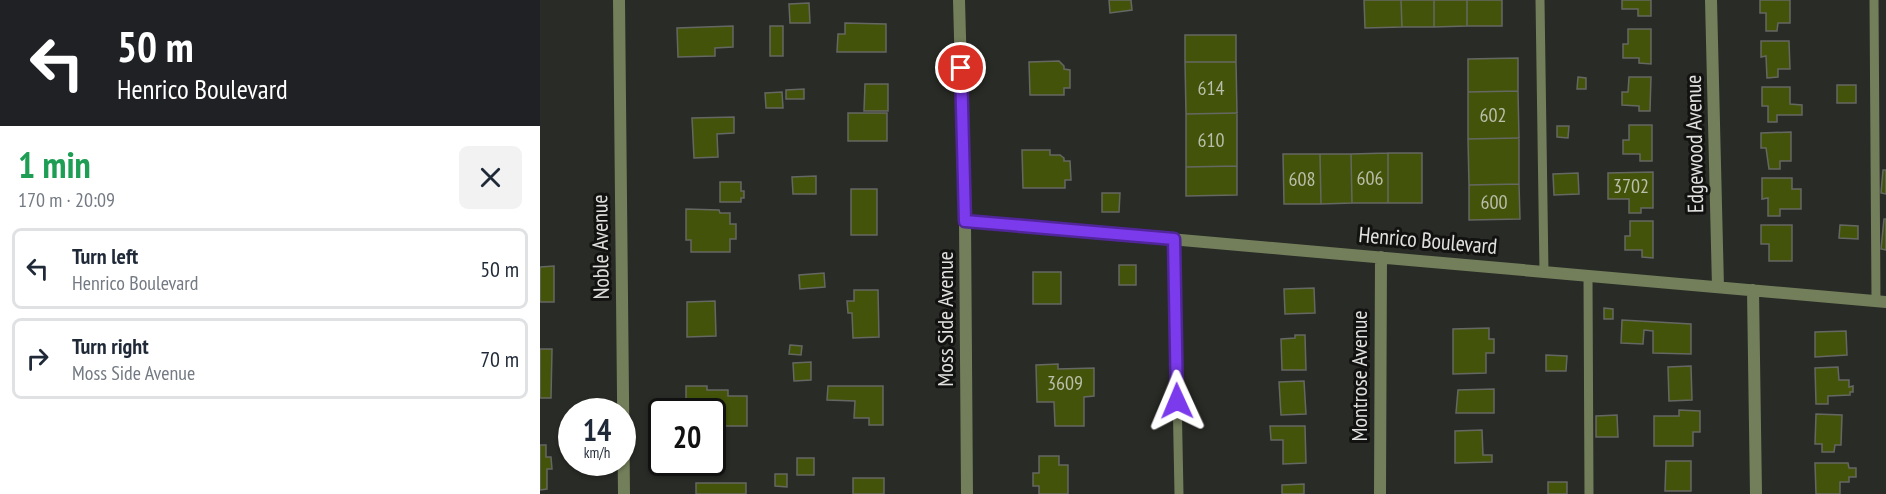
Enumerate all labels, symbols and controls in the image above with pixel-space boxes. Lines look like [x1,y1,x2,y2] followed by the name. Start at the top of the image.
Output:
[117,19,194,74] text: 50 m
[18,24,96,102] icon: left
[935,42,986,93] pin
[944,51,977,84] icon: arrive
[117,72,288,106] text: Henrico Boulevard
[1198,75,1225,101] house number: 614
[1679,75,1709,213] street label: Edgewood Avenue
[1480,102,1507,128] house number: 602
[1198,127,1225,153] house number: 610
[18,141,91,188] text: 1 min
[459,146,522,209] button: close
[1357,165,1384,191] house number: 606
[1289,166,1316,192] house number: 608
[1613,173,1649,199] house number: 3702
[18,187,115,213] text: 170 m · 20:09
[1481,189,1508,215] house number: 600
[585,194,615,300] street label: Noble Avenue
[1357,220,1499,260] street label: Henrico Boulevard
[72,242,138,270] text: Turn left
[931,251,959,387] street label: Moss Side Avenue
[21,252,54,285] icon: left
[480,255,519,283] text: 50 m
[72,270,198,296] text: Henrico Boulevard
[1345,311,1373,442] street label: Montrose Avenue
[72,332,149,360] text: Turn right
[21,342,54,375] icon: right
[480,345,519,373] text: 70 m
[72,360,195,386] text: Moss Side Avenue
[1145,369,1209,433] position arrow
[1047,370,1083,396] house number: 3609
[648,398,726,476] speed limit sign: 20
[583,410,611,449] text: 14
[584,443,610,462] text: km/h

